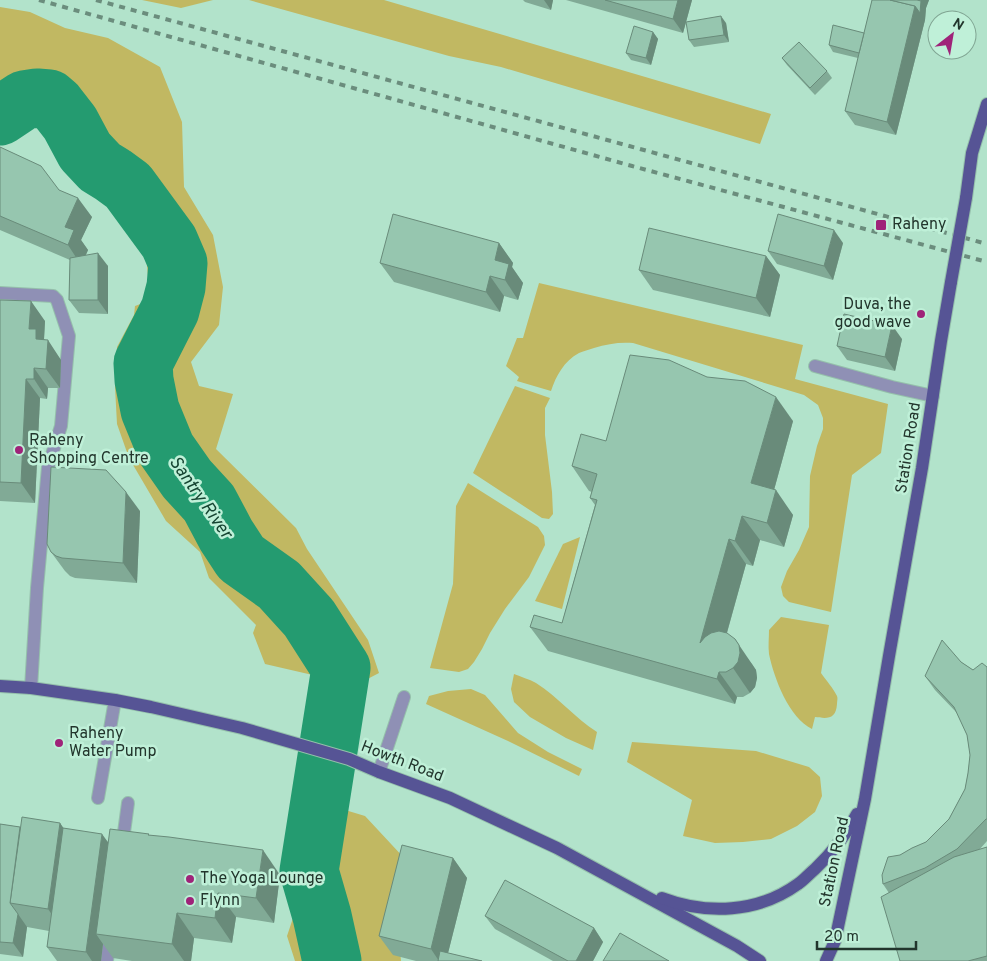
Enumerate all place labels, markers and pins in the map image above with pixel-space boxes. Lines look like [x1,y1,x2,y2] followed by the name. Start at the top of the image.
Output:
[892,215,946,235] place label: Raheny
[874,218,888,232] marker: Raheny
[835,295,911,333] place label: Duva, the good wave
[915,308,927,320] marker: Duva, the good wave
[29,431,149,469] place label: Raheny Shopping Centre
[13,444,25,456] marker: Raheny Shopping Centre
[69,724,157,762] place label: Raheny Water Pump
[53,737,65,749] marker: Raheny Water Pump
[200,869,323,889] place label: The Yoga Lounge
[184,873,196,885] marker: The Yoga Lounge
[200,891,240,911] place label: Flynn
[184,895,196,907] marker: Flynn

